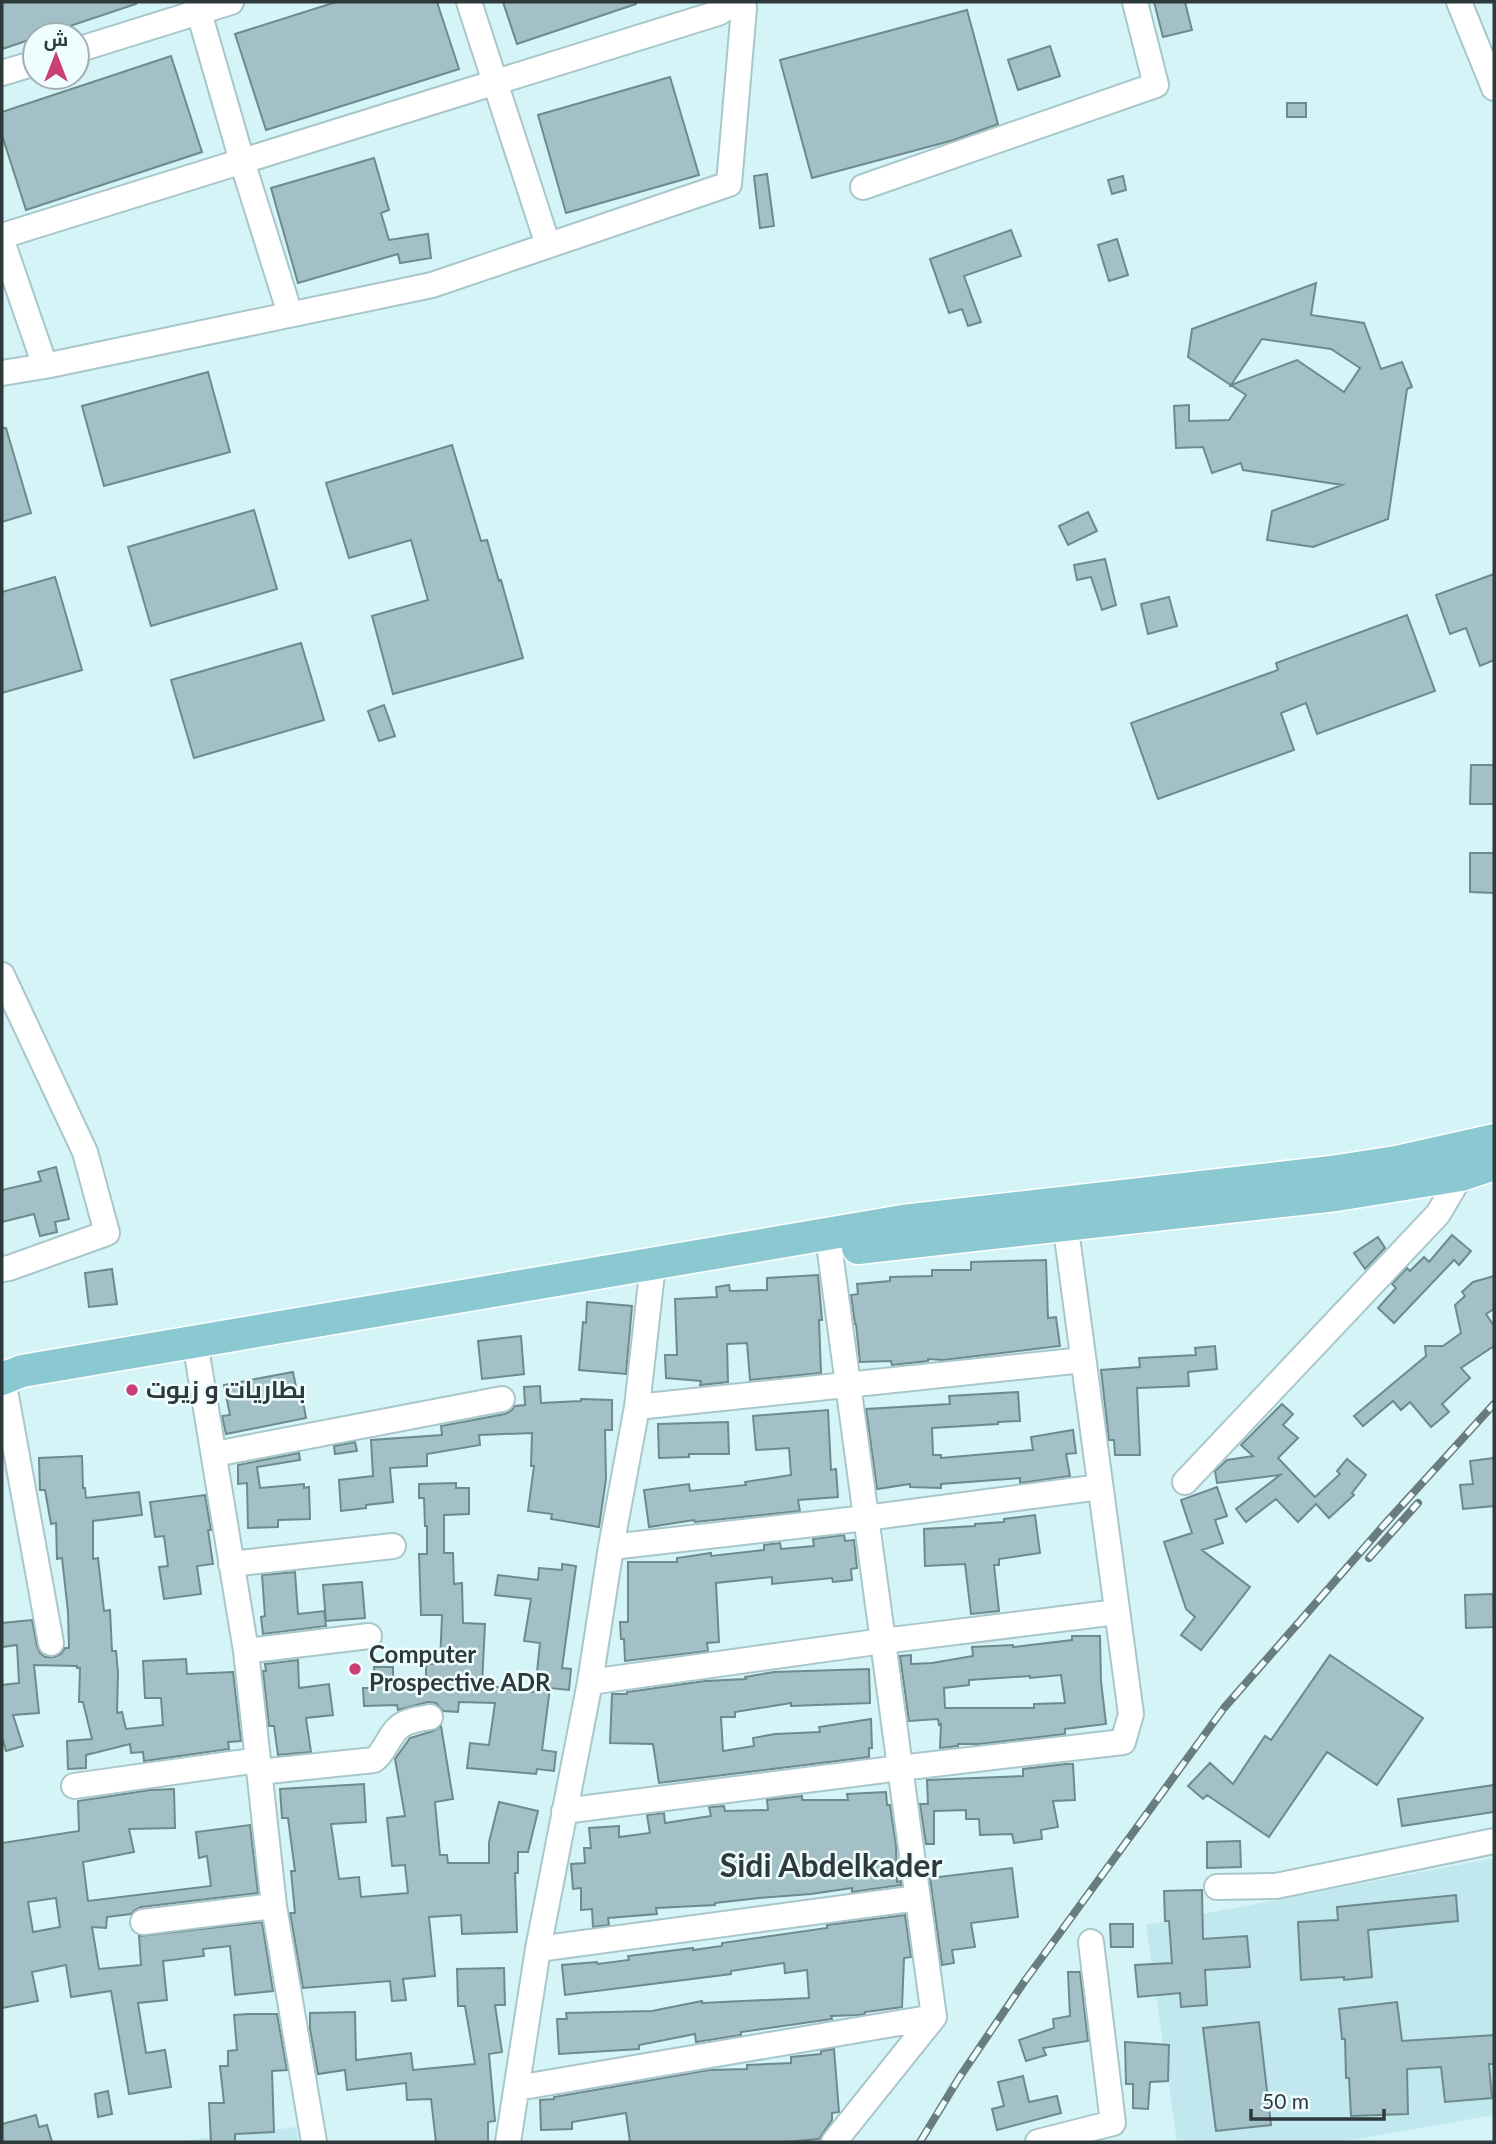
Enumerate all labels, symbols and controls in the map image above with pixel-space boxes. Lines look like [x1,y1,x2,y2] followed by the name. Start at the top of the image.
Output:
[21,21,91,91] north arrow
[44,27,68,51] text: ش
[146,1374,306,1404] place label: بطاريات و زيوت
[124,1382,140,1398] marker: بطاريات و زيوت
[369,1639,551,1696] place label: Computer Prospective ADR
[347,1661,363,1677] marker: Computer Prospective ADR
[720,1845,942,1884] district label: Sidi Abdelkader
[1251,2078,1384,2122] scale bar
[1262,2088,1309,2113] text: 50 m

